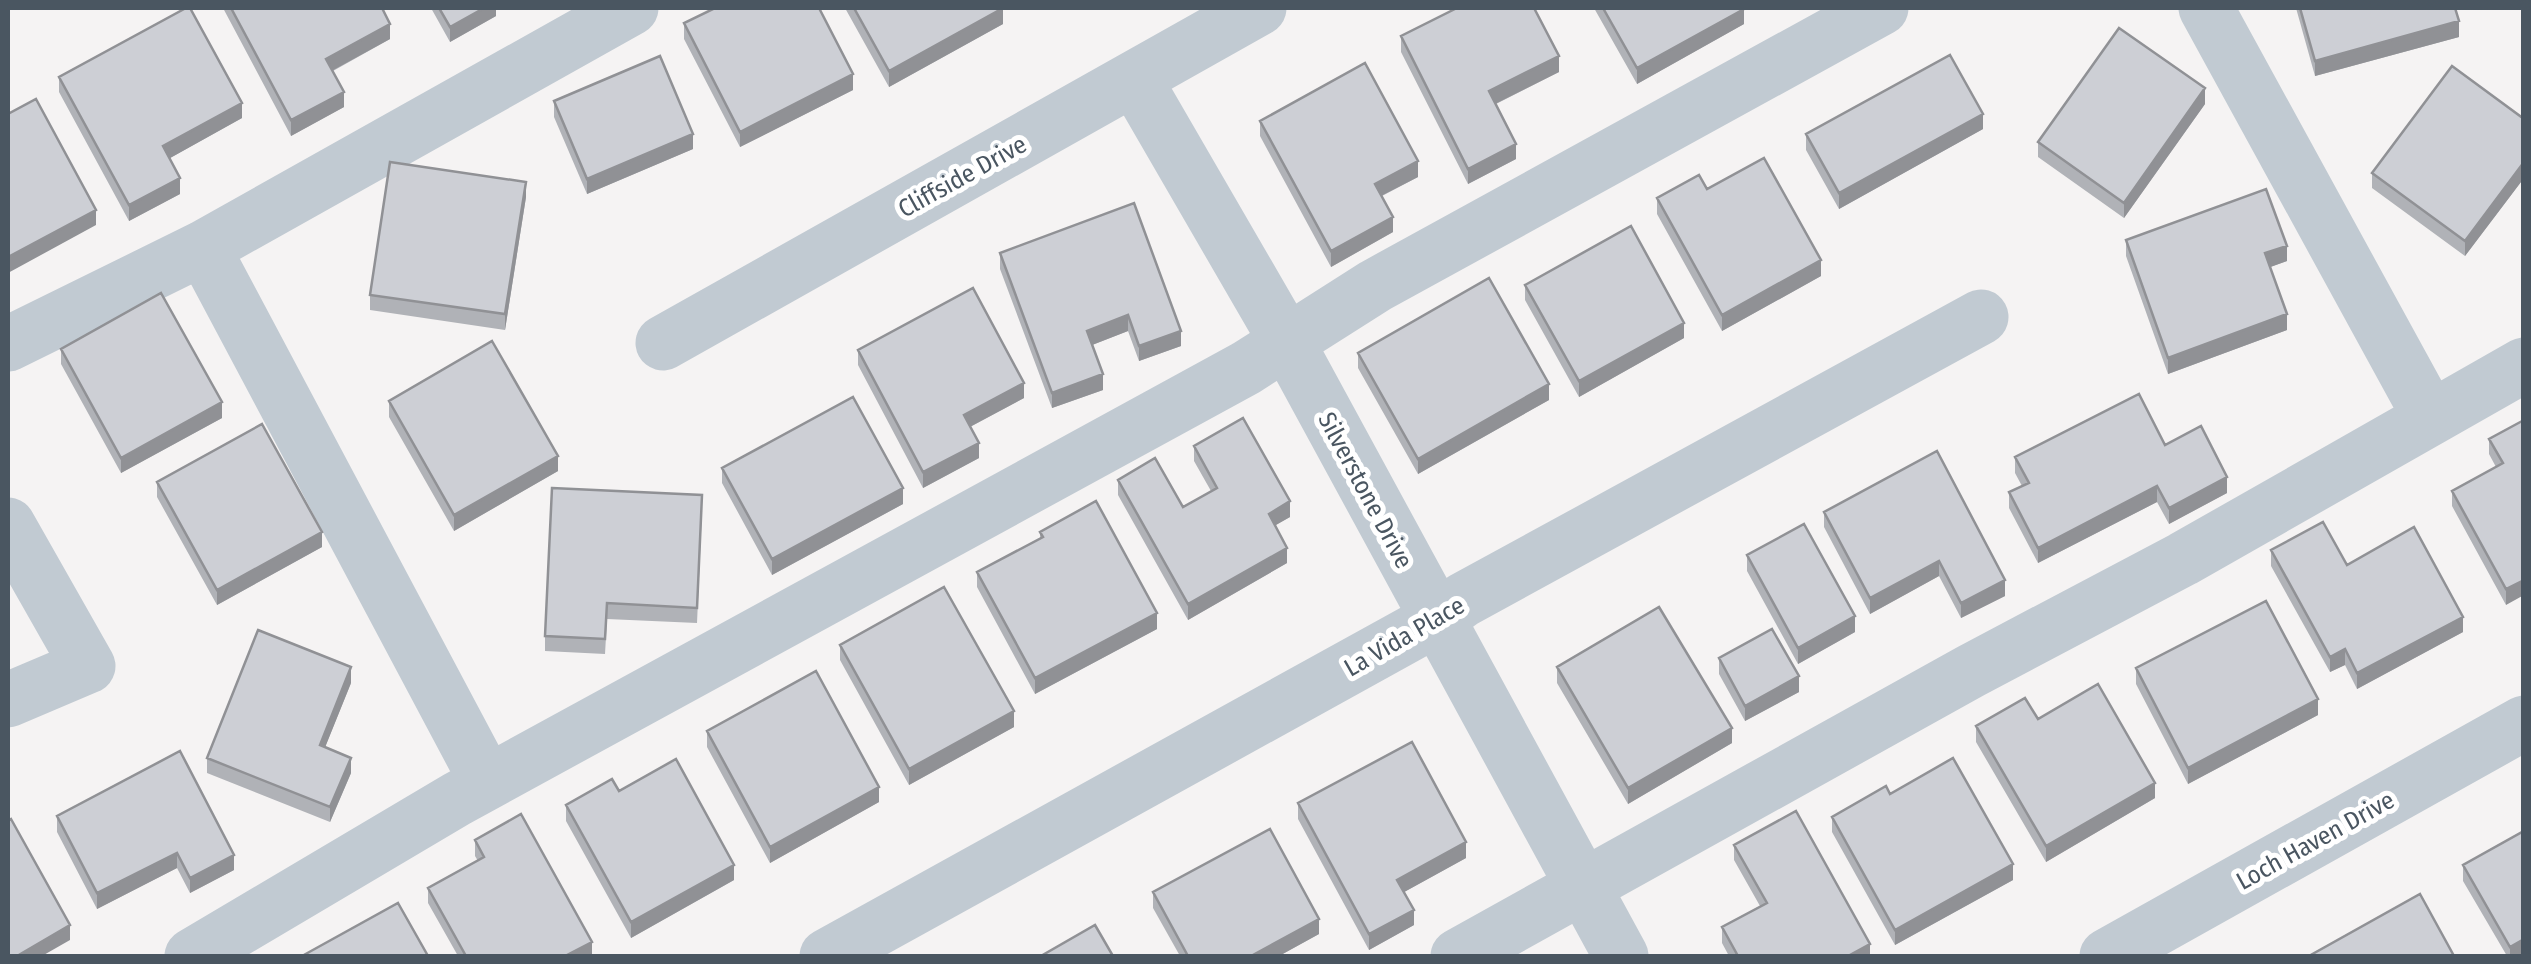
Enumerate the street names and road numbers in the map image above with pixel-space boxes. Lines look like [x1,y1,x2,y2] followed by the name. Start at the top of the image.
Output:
[893,129,1032,224] street label: Cliffside Drive
[1311,407,1419,574] street label: Silverstone Drive
[1339,590,1470,683] street label: La Vida Place
[2231,785,2400,897] street label: Loch Haven Drive

